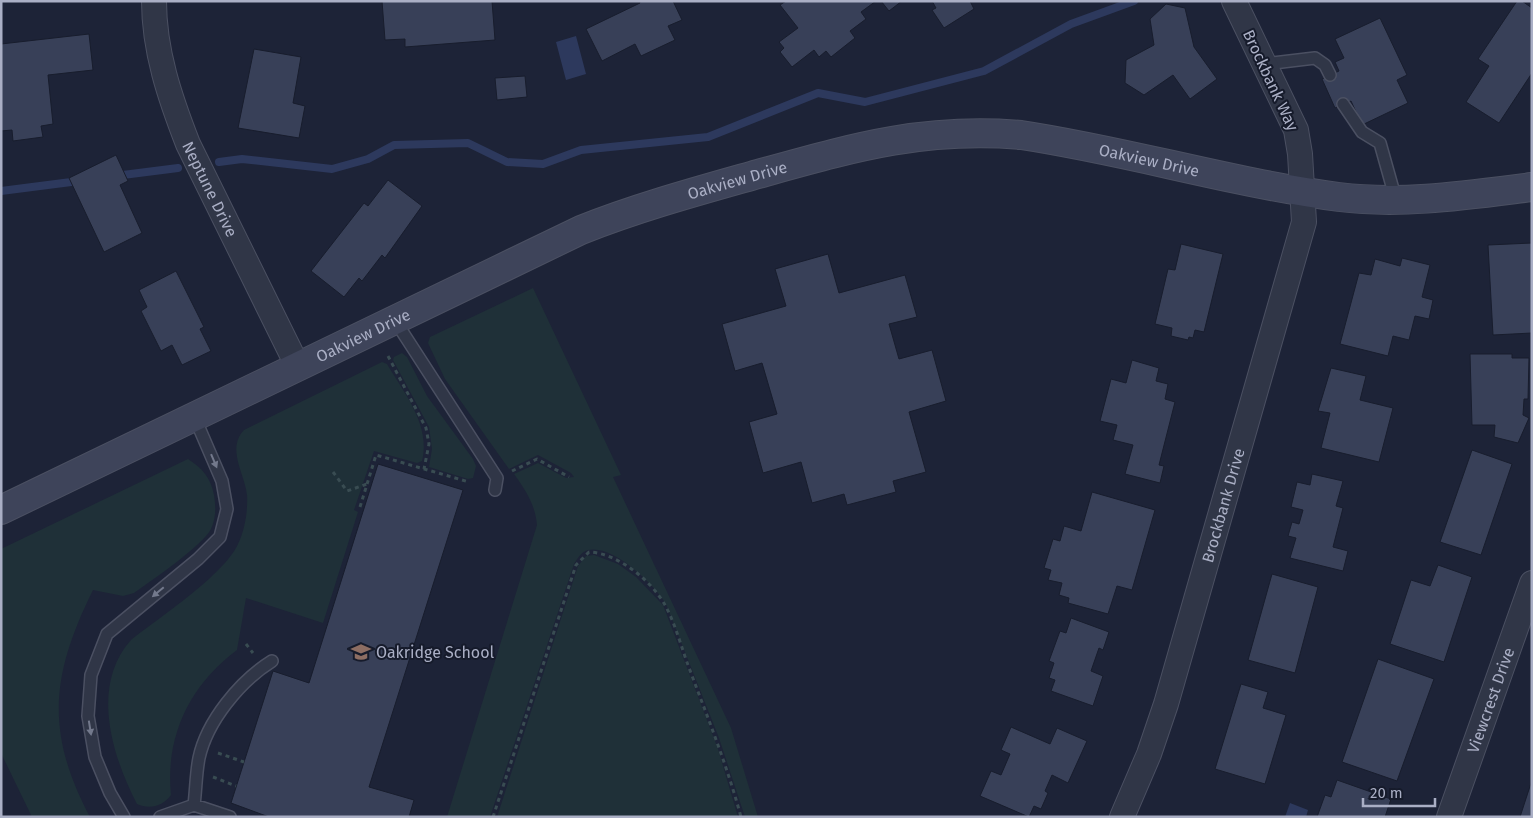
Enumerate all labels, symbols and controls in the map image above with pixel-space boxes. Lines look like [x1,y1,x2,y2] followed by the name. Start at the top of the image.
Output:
[1239,27,1302,134] street label: Brockbank Way
[178,138,241,240] street label: Neptune Drive
[1097,140,1201,181] street label: Oakview Drive
[685,157,789,204] street label: Oakview Drive
[313,305,413,366] street label: Oakview Drive
[1198,446,1249,565] street label: Brockbank Drive
[210,454,218,468] one-way arrow
[151,587,164,598] one-way arrow
[350,641,372,663] school or university icon: Oakridge School
[376,643,495,662] place label: Oakridge School
[1463,645,1518,756] street label: Viewcrest Drive
[86,720,94,736] one-way arrow
[1363,776,1436,808] scale bar
[1370,784,1403,802] text: 20 m

